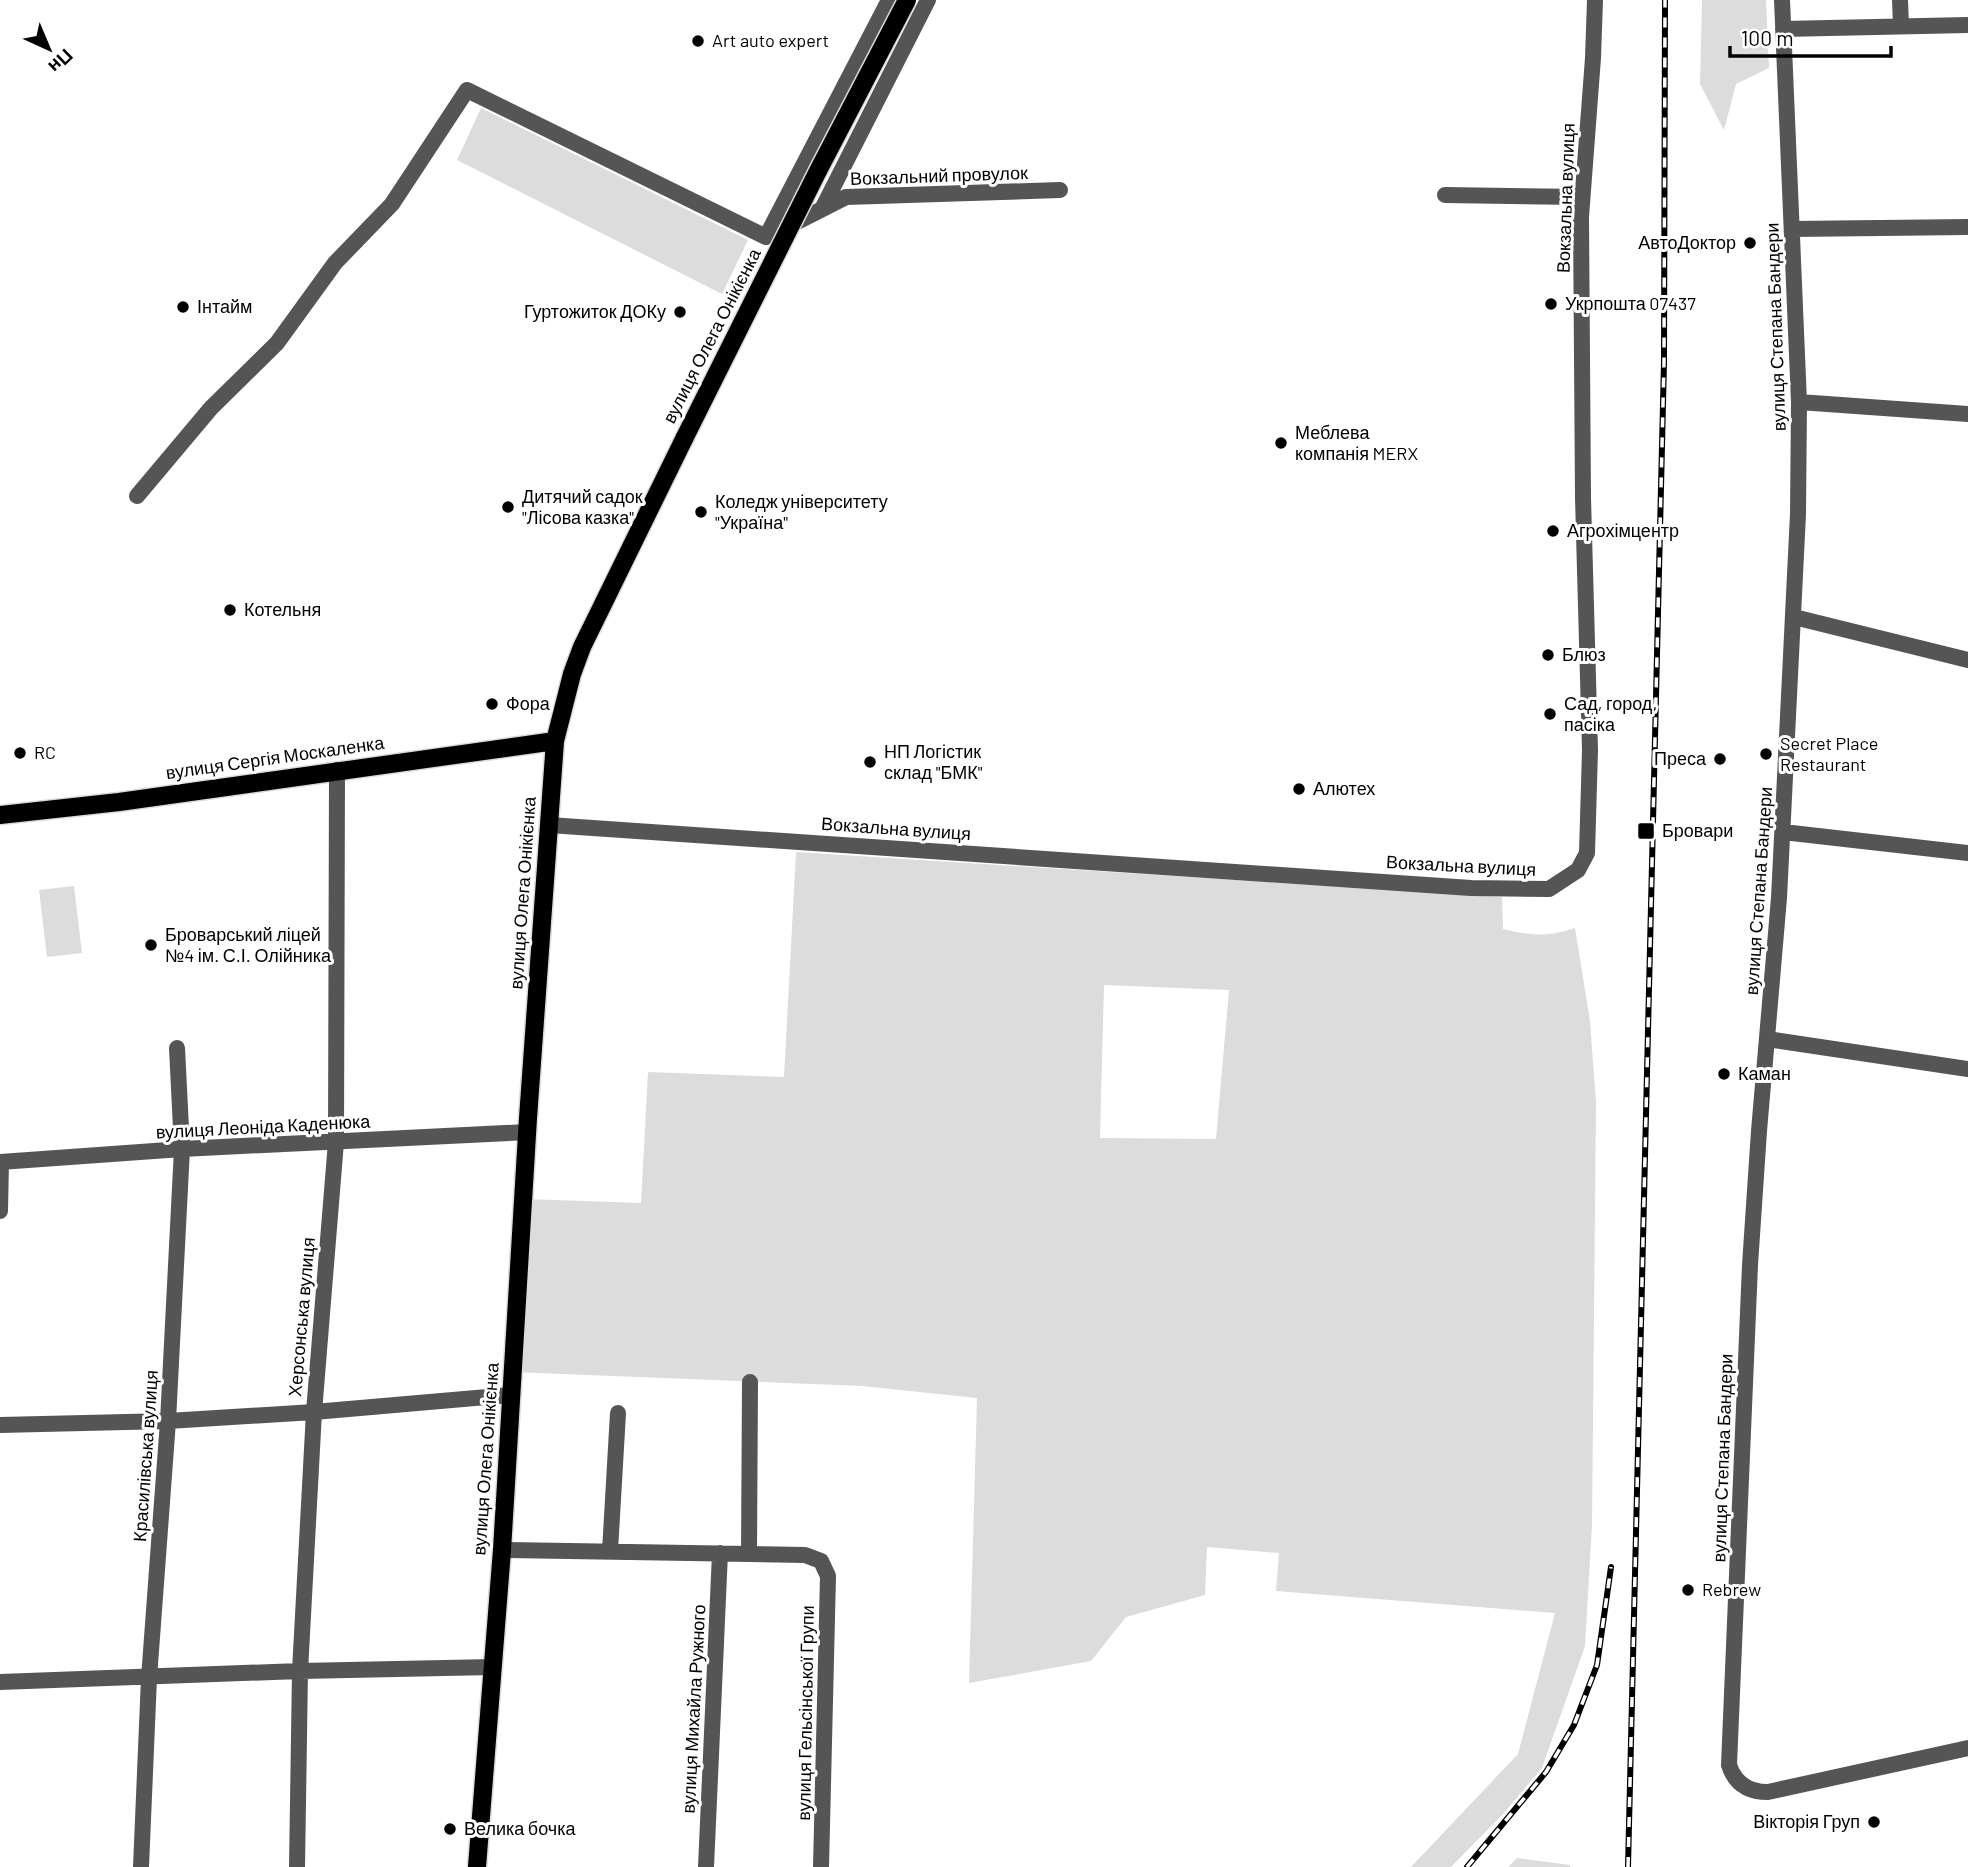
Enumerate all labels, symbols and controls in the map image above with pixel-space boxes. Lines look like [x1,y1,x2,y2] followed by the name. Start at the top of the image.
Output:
[14,14,84,84] north arrow
[1730,14,1891,58] scale bar
[1741,25,1794,50] text: 100 m
[712,29,829,51] place label: Art auto expert
[690,33,706,49] marker: Art auto expert
[44,45,78,79] text: Пн
[1551,123,1579,273] street label: Вокзальна вулиця
[850,161,1028,189] street label: Вокзальний провулок
[1760,222,1790,432] street label: вулиця Степана Бандери
[1638,231,1736,253] place label: АвтоДоктор
[1742,235,1758,251] marker: АвтоДоктор
[657,244,765,427] street label: вулиця Олега Онікієнка
[1565,292,1696,314] place label: Укрпошта 07437
[197,295,252,317] place label: Інтайм
[1543,296,1559,312] marker: Укрпошта 07437
[175,299,191,315] marker: Інтайм
[524,300,666,322] place label: Гуртожиток ДОКу
[672,304,688,320] marker: Гуртожиток ДОКу
[1295,421,1418,464] place label: Меблева компанія MERX
[1273,435,1289,451] marker: Меблева компанія MERX
[522,485,643,528] place label: Дитячий садок "Лісова казка"
[715,490,888,533] place label: Коледж університету "Україна"
[500,499,516,515] marker: Дитячий садок "Лісова казка"
[693,504,709,520] marker: Коледж університету "Україна"
[1567,519,1679,541] place label: Агрохімцентр
[1545,523,1561,539] marker: Агрохімцентр
[244,598,321,620] place label: Котельня
[222,602,238,618] marker: Котельня
[1562,643,1606,665] place label: Блюз
[1540,647,1556,663] marker: Блюз
[506,692,551,714] place label: Фора
[1564,692,1657,735] place label: Сад, город, пасіка
[484,696,500,712] marker: Фора
[1542,706,1558,722] marker: Сад, город, пасіка
[164,731,386,783] street label: вулиця Сергія Москаленка
[1780,732,1878,775] place label: Secret Place Restaurant
[884,740,983,783] place label: НП Логістик склад "БМК"
[34,741,56,763] place label: RC
[12,745,28,761] marker: RC
[1758,746,1774,762] marker: Secret Place Restaurant
[1654,747,1707,769] place label: Преса
[1712,751,1728,767] marker: Преса
[862,754,878,770] marker: НП Логістик склад "БМК"
[1313,777,1375,799] place label: Алютех
[1291,781,1307,797] marker: Алютех
[1740,786,1776,996] street label: вулиця Степана Бандери
[504,795,540,990] street label: вулиця Олега Онікієнка
[820,812,972,844] street label: Вокзальна вулиця
[1662,819,1733,841] place label: Бровари
[1636,821,1656,841] marker: Бровари
[1385,850,1537,880] street label: Вокзальна вулиця
[165,923,332,966] place label: Броварський ліцей №4 ім. С.І. Олійника
[143,937,159,953] marker: Броварський ліцей №4 ім. С.І. Олійника
[1738,1062,1791,1084] place label: Каман
[1716,1066,1732,1082] marker: Каман
[155,1109,372,1143] street label: вулиця Леоніда Каденюка
[283,1236,319,1397] street label: Херсонська вулиця
[1707,1353,1737,1563] street label: вулиця Степана Бандери
[467,1361,503,1556] street label: вулиця Олега Онікієнка
[128,1369,162,1543] street label: Красилівська вулиця
[1702,1578,1761,1600] place label: Rebrew
[1680,1582,1696,1598] marker: Rebrew
[677,1604,709,1814] street label: вулиця Михайла Ружного
[792,1605,818,1821] street label: вулиця Гельсінської Групи
[1753,1810,1860,1832] place label: Вікторія Груп
[1866,1814,1882,1830] marker: Вікторія Груп
[464,1817,576,1839] place label: Велика бочка
[442,1821,458,1837] marker: Велика бочка

